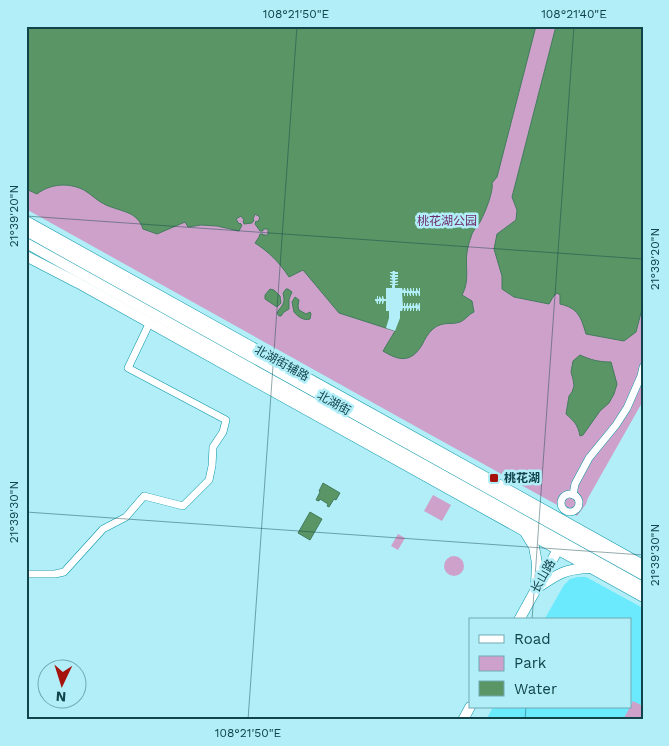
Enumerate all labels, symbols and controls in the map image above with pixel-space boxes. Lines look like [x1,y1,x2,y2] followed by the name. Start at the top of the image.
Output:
[263,7,330,21] text: 108°21'50"E
[541,7,607,21] text: 108°21'40"E
[7,185,21,247] text: 21°39'20"N
[417,214,477,228] park label: 桃花湖公园
[648,228,662,290] text: 21°39'20"N
[252,342,312,384] street label: 北湖街辅路
[315,388,353,418] street label: 北湖街
[504,471,540,485] place label: 桃花湖
[488,472,500,484] marker: 桃花湖
[7,481,21,543] text: 21°39'30"N
[648,524,662,586] text: 21°39'30"N
[528,557,558,595] street label: 长山路
[469,618,632,708] legend
[514,630,551,648] text: Road
[514,654,547,672] text: Park
[38,658,88,708] north arrow
[514,680,557,698] text: Water
[55,689,67,705] text: N
[215,726,282,740] text: 108°21'50"E

